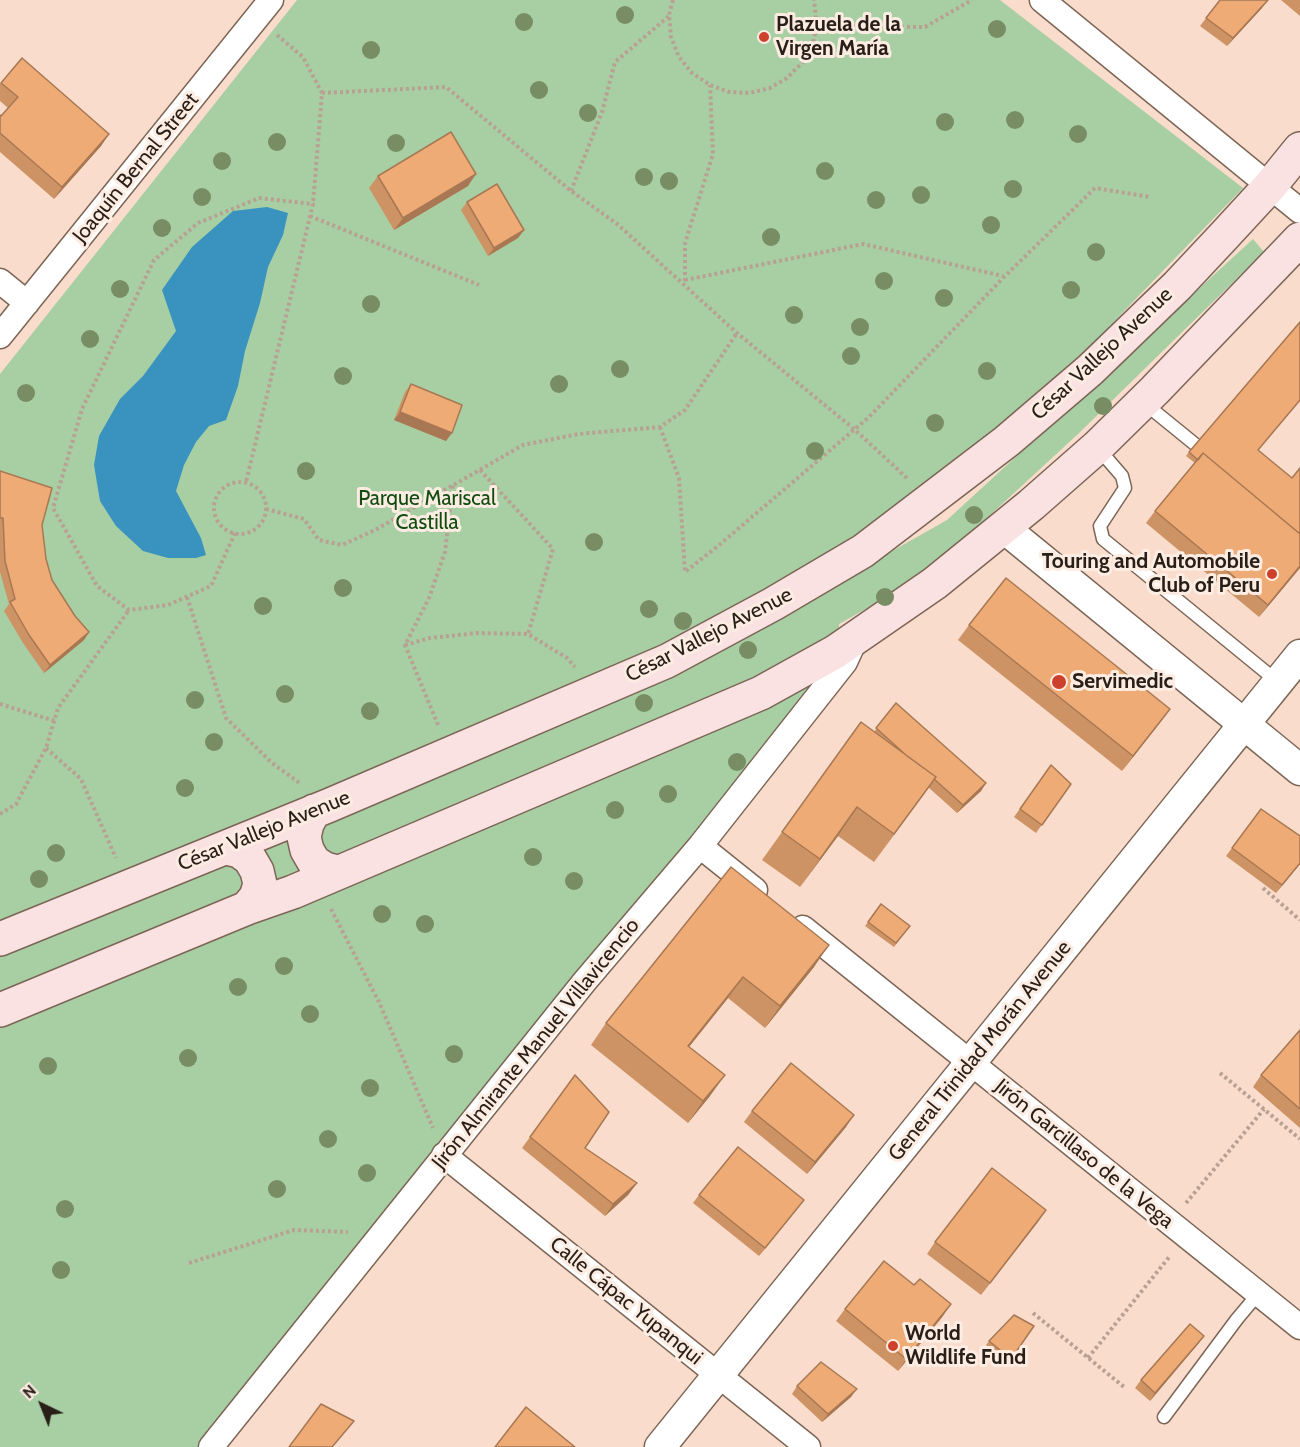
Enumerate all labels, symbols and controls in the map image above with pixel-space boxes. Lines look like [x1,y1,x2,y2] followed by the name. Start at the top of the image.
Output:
[776,12,901,62] place label: Plazuela de la Virgen María
[757,30,771,44] marker: Plazuela de la Virgen María
[68,88,204,248] street label: Joaquín Bernal Street
[1026,282,1178,426] street label: César Vallejo Avenue
[358,486,496,536] park label: Parque Mariscal Castilla
[1042,549,1260,599] place label: Touring and Automobile Club of Peru
[1265,567,1279,581] marker: Touring and Automobile Club of Peru
[622,582,796,688] street label: César Vallejo Avenue
[1072,669,1173,695] place label: Servimedic
[1050,673,1068,691] marker: Servimedic
[174,785,354,877] street label: César Vallejo Avenue
[427,914,645,1174] street label: Jirón Almirante Manuel Villavicencio
[883,936,1077,1166] street label: General Trinidad Morán Avenue
[989,1074,1179,1234] street label: Jirón Garcillaso de la Vega
[544,1232,708,1370] street label: Calle Cápac Yupanqui
[905,1321,1026,1371] place label: World Wildlife Fund
[886,1339,900,1353] marker: World Wildlife Fund
[12,1375,72,1435] north arrow
[19,1381,40,1402] text: N

